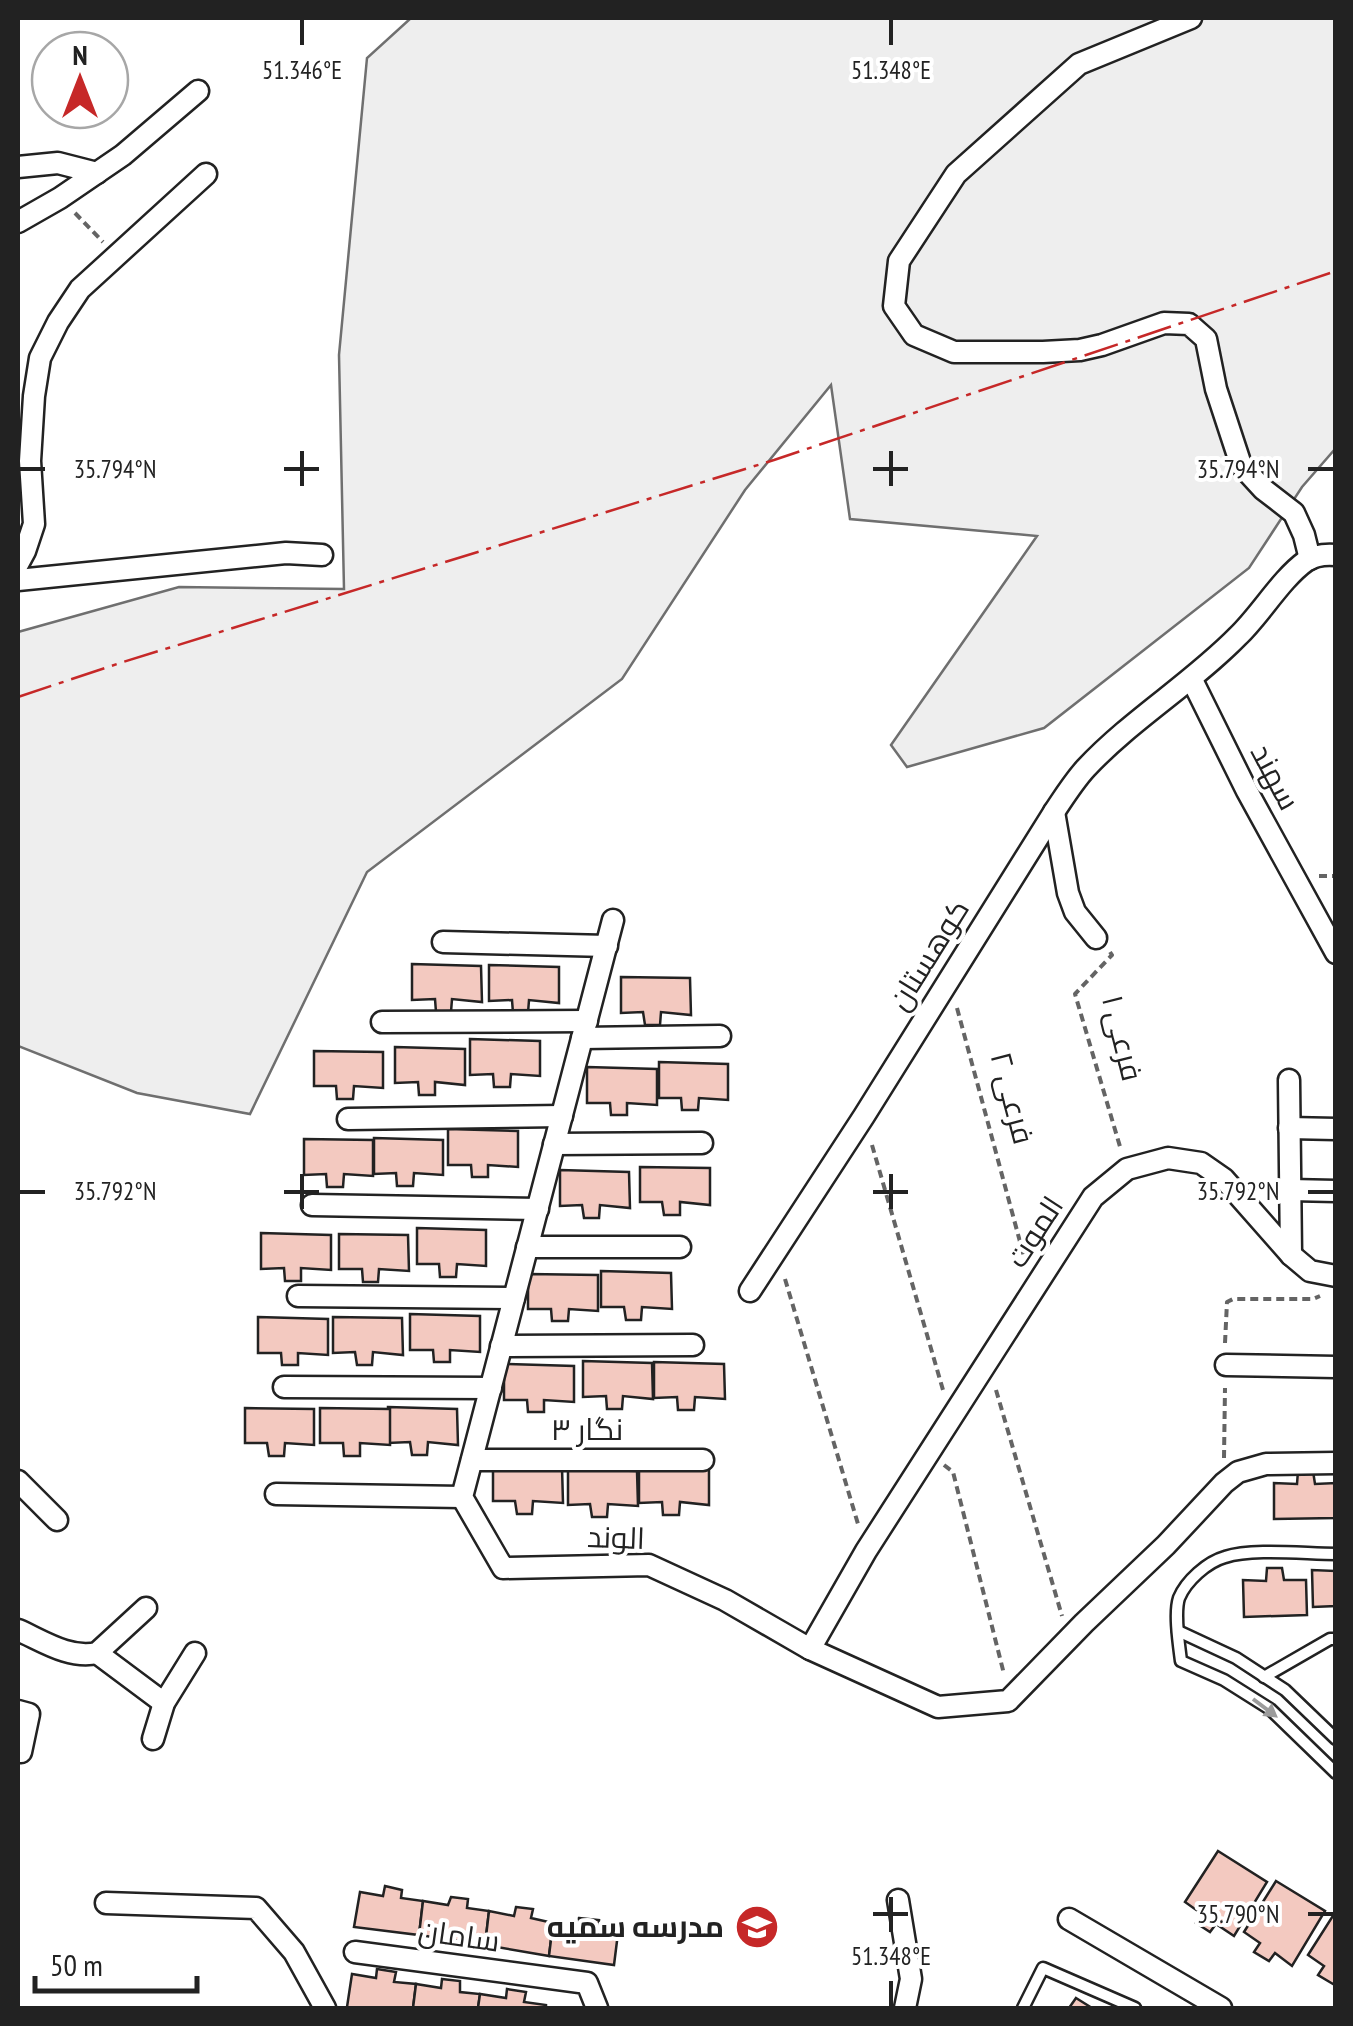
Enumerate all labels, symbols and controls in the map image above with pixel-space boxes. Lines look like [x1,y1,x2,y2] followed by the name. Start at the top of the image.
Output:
[30,30,130,130] north arrow
[72,36,88,73] text: N
[262,54,342,86] text: 51.346°E
[851,54,931,86] text: 51.348°E
[74,453,156,485] text: 35.794°N
[1197,453,1279,485] text: 35.794°N
[1243,736,1310,816] street label: سهند
[878,892,977,1017] street label: کوهستان
[1094,991,1153,1085] street label: فرعی ۱
[982,1047,1044,1148] street label: فرعی ۲
[74,1175,156,1207] text: 35.792°N
[1197,1175,1279,1207] text: 35.792°N
[996,1188,1071,1274] street label: الموت
[551,1409,623,1448] street label: نگار ۳
[587,1516,646,1557] street label: الوند
[1252,1697,1278,1717] one-way arrow
[1197,1898,1279,1930] text: 35.790°N
[734,1904,780,1950] school or university icon: مدرسه سمیه
[547,1906,724,1945] place label: مدرسه سمیه
[416,1910,502,1960] street label: سامان
[35,1931,198,1993] scale bar
[851,1940,931,1972] text: 51.348°E
[50,1945,103,1984] text: 50 m

